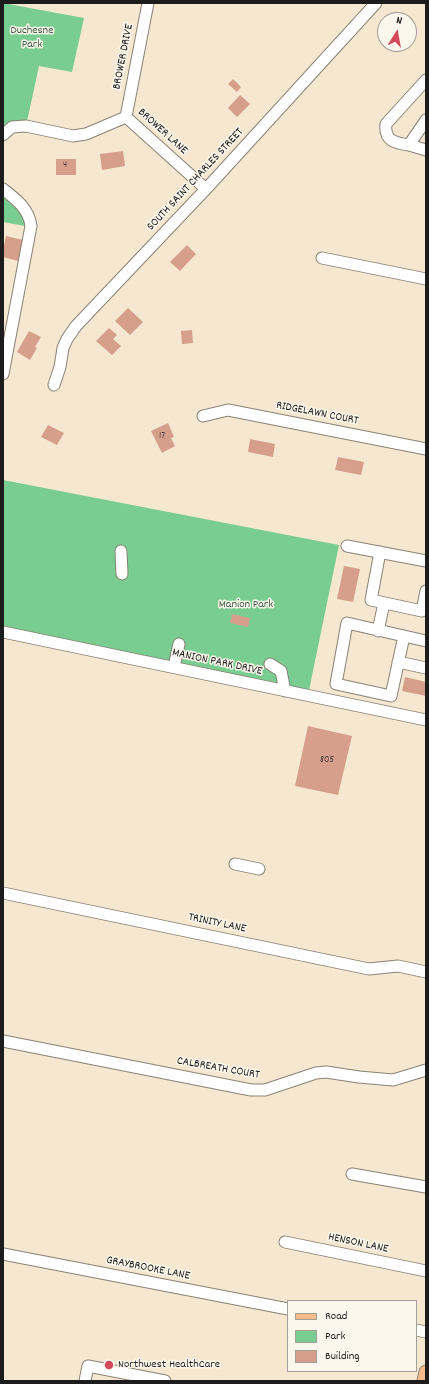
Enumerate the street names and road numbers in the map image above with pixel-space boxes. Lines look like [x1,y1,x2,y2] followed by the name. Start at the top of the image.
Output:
[111,23,137,91] street label: BROWER DRIVE
[134,106,190,158] street label: BROWER LANE
[145,126,247,234] street label: SOUTH SAINT CHARLES STREET
[275,399,359,429] street label: RIDGELAWN COURT
[171,646,263,680] street label: MANION PARK DRIVE
[187,911,247,937] street label: TRINITY LANE
[175,1055,261,1083] street label: CALBREATH COURT
[327,1231,389,1257] street label: HENSON LANE
[105,1254,191,1284] street label: GRAYBROOKE LANE

